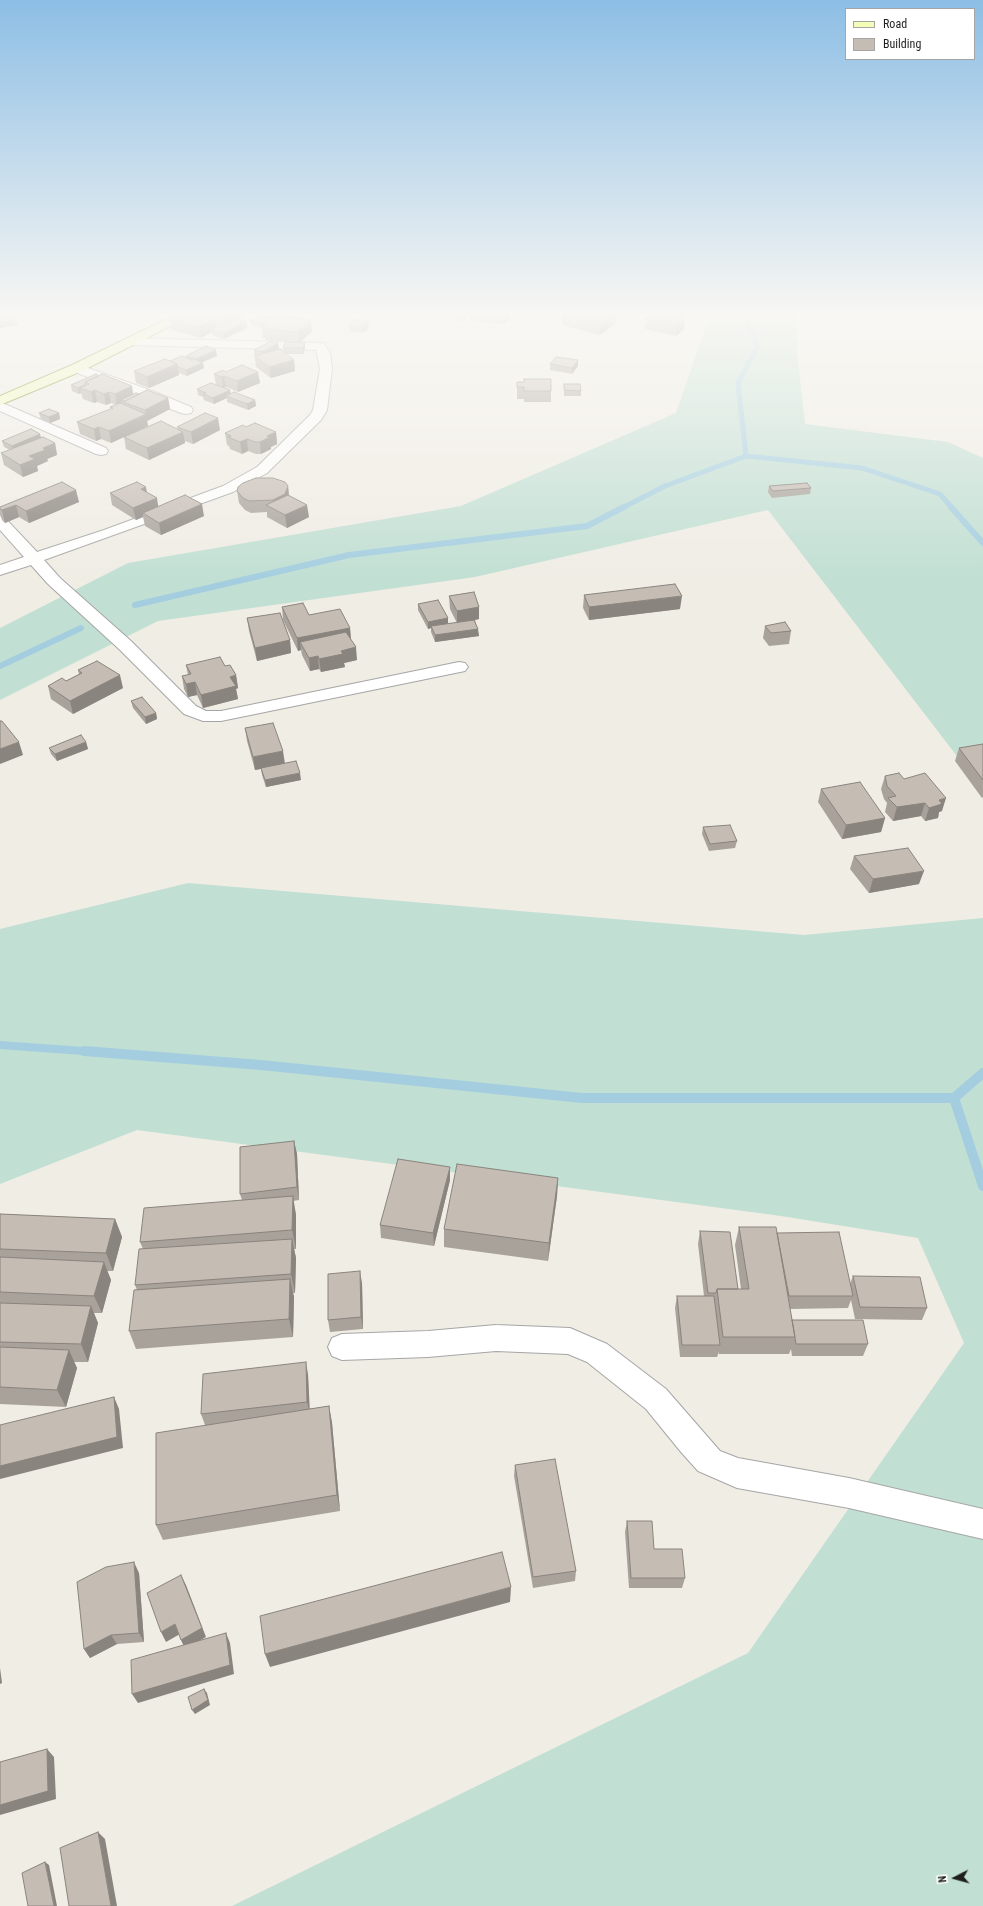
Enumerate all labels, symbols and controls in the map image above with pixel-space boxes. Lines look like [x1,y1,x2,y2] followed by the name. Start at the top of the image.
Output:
[845,8,975,60] legend
[883,17,907,31] text: Road
[883,37,921,51] text: Building
[935,1858,975,1898] north arrow
[936,1875,949,1883] text: N

